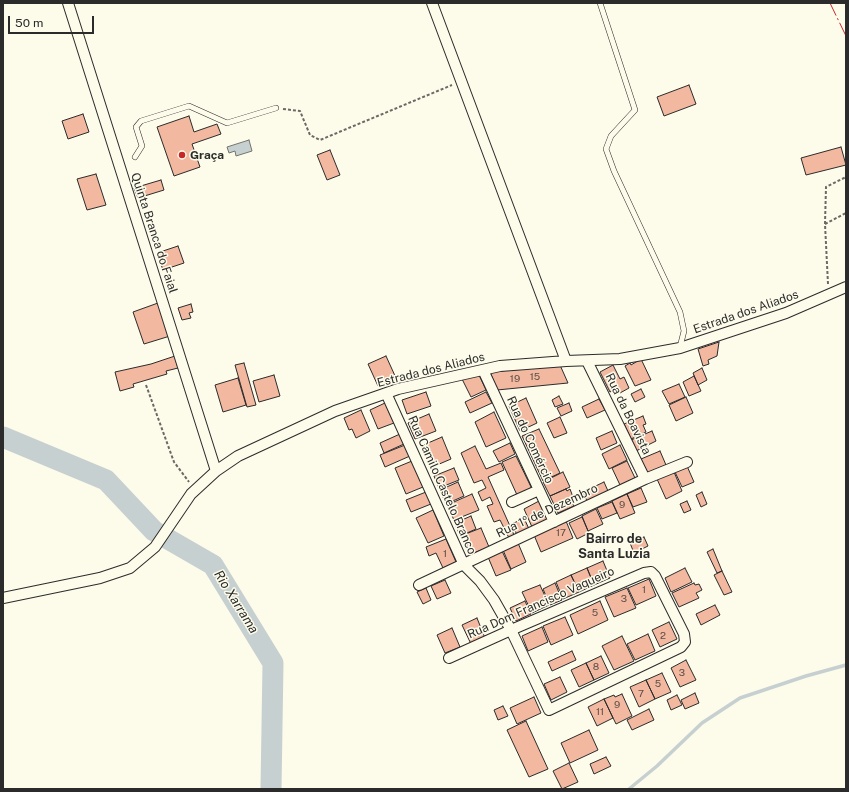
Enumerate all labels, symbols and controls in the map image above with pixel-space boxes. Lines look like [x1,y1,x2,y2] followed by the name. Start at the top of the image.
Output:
[10,8,96,34] scale bar
[15,16,43,30] text: 50 m
[190,148,224,162] place label: Graça
[177,150,187,160] marker: Graça
[128,171,180,295] street label: Quinta Branca do Faial
[691,287,801,337] street label: Estrada dos Aliados
[376,350,486,390] street label: Estrada dos Aliados
[530,371,540,383] house number: 15
[602,371,654,457] street label: Rua da Boavista
[510,373,520,385] house number: 19
[504,394,556,486] street label: Rua do Comércio
[405,413,479,557] street label: Rua Camilo Castelo Branco
[494,481,600,541] street label: Rua 1º de Dezembro
[619,499,625,511] house number: 9
[556,527,566,539] house number: 17
[578,531,650,562] district label: Bairro de Santa Luzia
[443,548,447,560] house number: 1
[465,564,617,642] street label: Rua Dom Francisco Vaqueiro
[210,568,262,636] water label: Rio Xarrama
[642,584,646,596] house number: 1
[621,593,627,605] house number: 3
[592,607,598,619] house number: 5
[660,630,666,642] house number: 2
[593,661,599,673] house number: 8
[679,667,685,679] house number: 3
[655,678,661,690] house number: 5
[638,688,644,700] house number: 7
[614,699,620,711] house number: 9
[596,706,604,718] house number: 11

